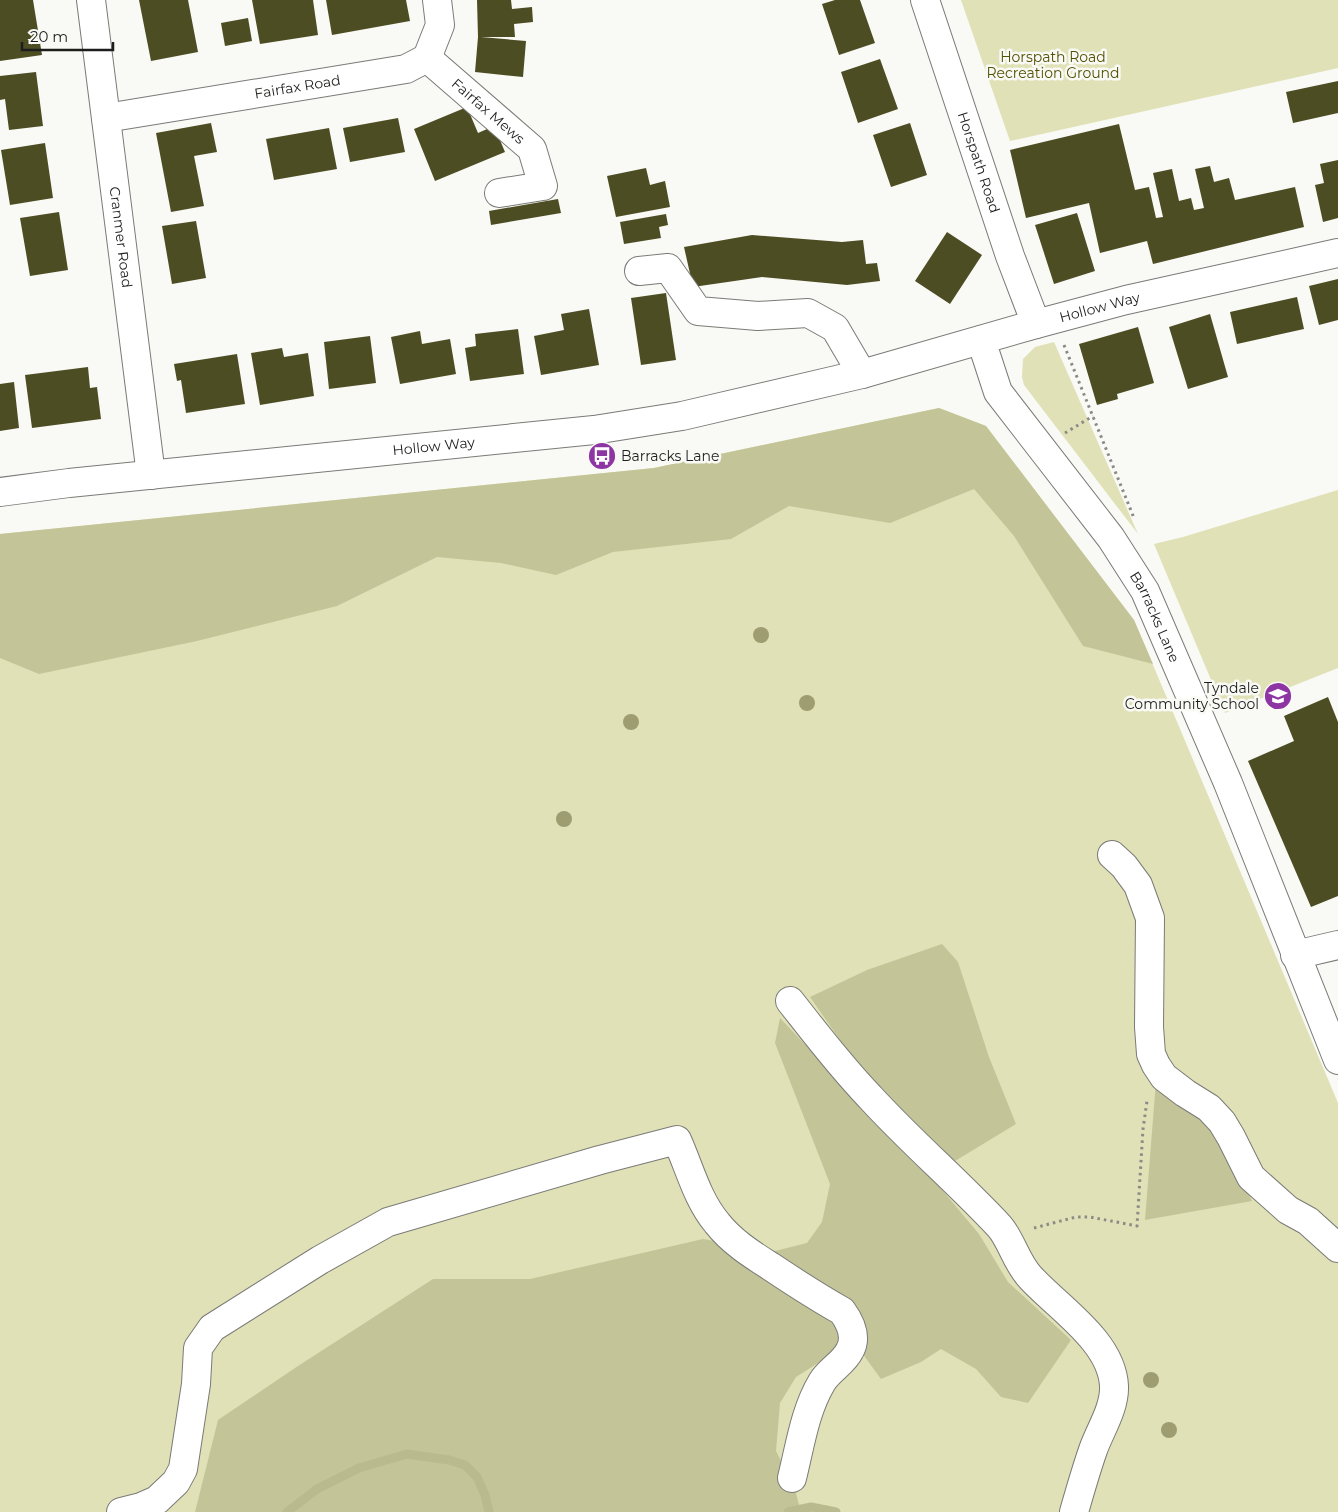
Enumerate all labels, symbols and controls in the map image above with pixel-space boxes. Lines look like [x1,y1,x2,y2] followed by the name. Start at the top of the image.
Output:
[22,20,114,52] scale bar
[30,27,68,46] text: 20 m
[986,48,1120,82] park label: Horspath Road Recreation Ground
[253,71,342,103] street label: Fairfax Road
[448,74,529,148] street label: Fairfax Mews
[954,109,1004,215] street label: Horspath Road
[106,185,136,289] street label: Cranmer Road
[1057,288,1142,326] street label: Hollow Way
[392,433,476,459] street label: Hollow Way
[587,441,617,471] bus stop icon: Barracks Lane
[621,447,719,465] place label: Barracks Lane
[1126,568,1184,665] street label: Barracks Lane
[1125,679,1259,713] place label: Tyndale Community School
[1263,681,1293,711] school or university icon: Tyndale Community School

